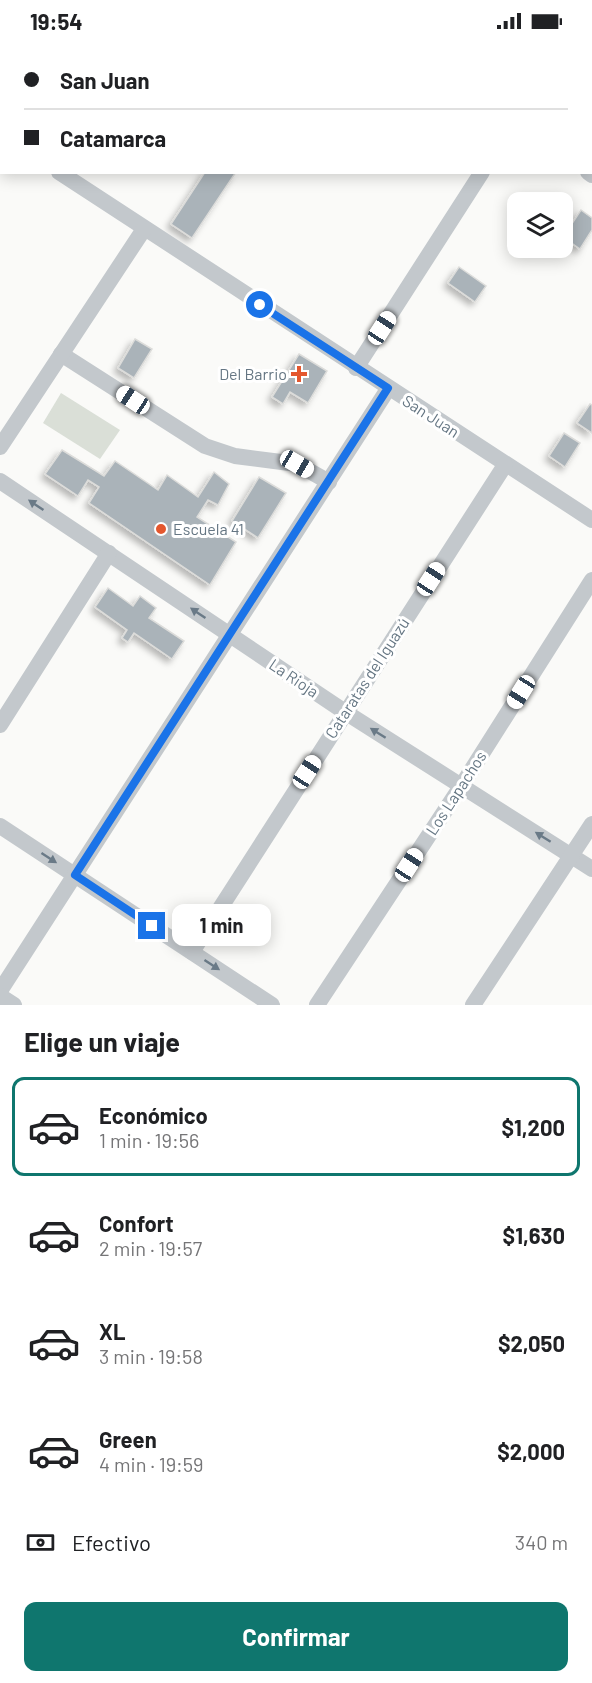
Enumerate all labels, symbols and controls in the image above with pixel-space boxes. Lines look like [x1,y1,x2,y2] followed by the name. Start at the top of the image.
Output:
[30,8,83,34] text: 19:54
[60,67,149,93] text: San Juan
[60,125,166,151] text: Catamarca
[507,192,573,258] map controls
[507,192,573,258] button: layers
[246,291,273,318] route start
[365,308,399,348] car
[219,364,287,383] place label: Del Barrio
[292,367,306,381] marker: Del Barrio
[113,383,153,417] car
[399,390,463,441] street label: San Juan
[277,447,317,481] car
[28,500,44,511] one-way arrow
[173,519,244,538] place label: Escuela 41
[154,522,168,536] marker: Escuela 41
[414,559,448,599] car
[190,608,206,619] one-way arrow
[321,614,413,742] street label: Cataratas del Iguazú
[266,654,322,701] street label: La Rioja
[504,672,538,712] car
[370,728,386,739] one-way arrow
[421,747,490,838] street label: Los Lapachos
[290,752,324,792] car
[535,831,551,842] one-way arrow
[392,845,426,885] car
[41,852,57,863] one-way arrow
[173,905,272,947] callout: 1 min
[138,912,165,939] route end
[200,913,243,937] text: 1 min
[204,960,220,971] one-way arrow
[24,1025,180,1057] text: Elige un viaje
[27,1100,81,1154] icon: car
[99,1102,208,1128] text: Económico
[501,1114,565,1140] text: $1,200
[99,1128,199,1152] text: 1 min · 19:56
[27,1208,81,1262] icon: car
[99,1210,174,1236] text: Confort
[503,1222,565,1248] text: $1,630
[99,1236,202,1260] text: 2 min · 19:57
[27,1316,81,1370] icon: car
[99,1318,125,1344] text: XL
[498,1330,565,1356] text: $2,050
[99,1344,203,1368] text: 3 min · 19:58
[27,1424,81,1478] icon: car
[99,1426,157,1452] text: Green
[497,1438,565,1464] text: $2,000
[99,1452,204,1476] text: 4 min · 19:59
[24,1526,57,1559] icon: cash
[72,1529,151,1555] text: Efectivo
[515,1530,568,1554] text: 340 m
[24,1602,568,1671] button: Confirmar

